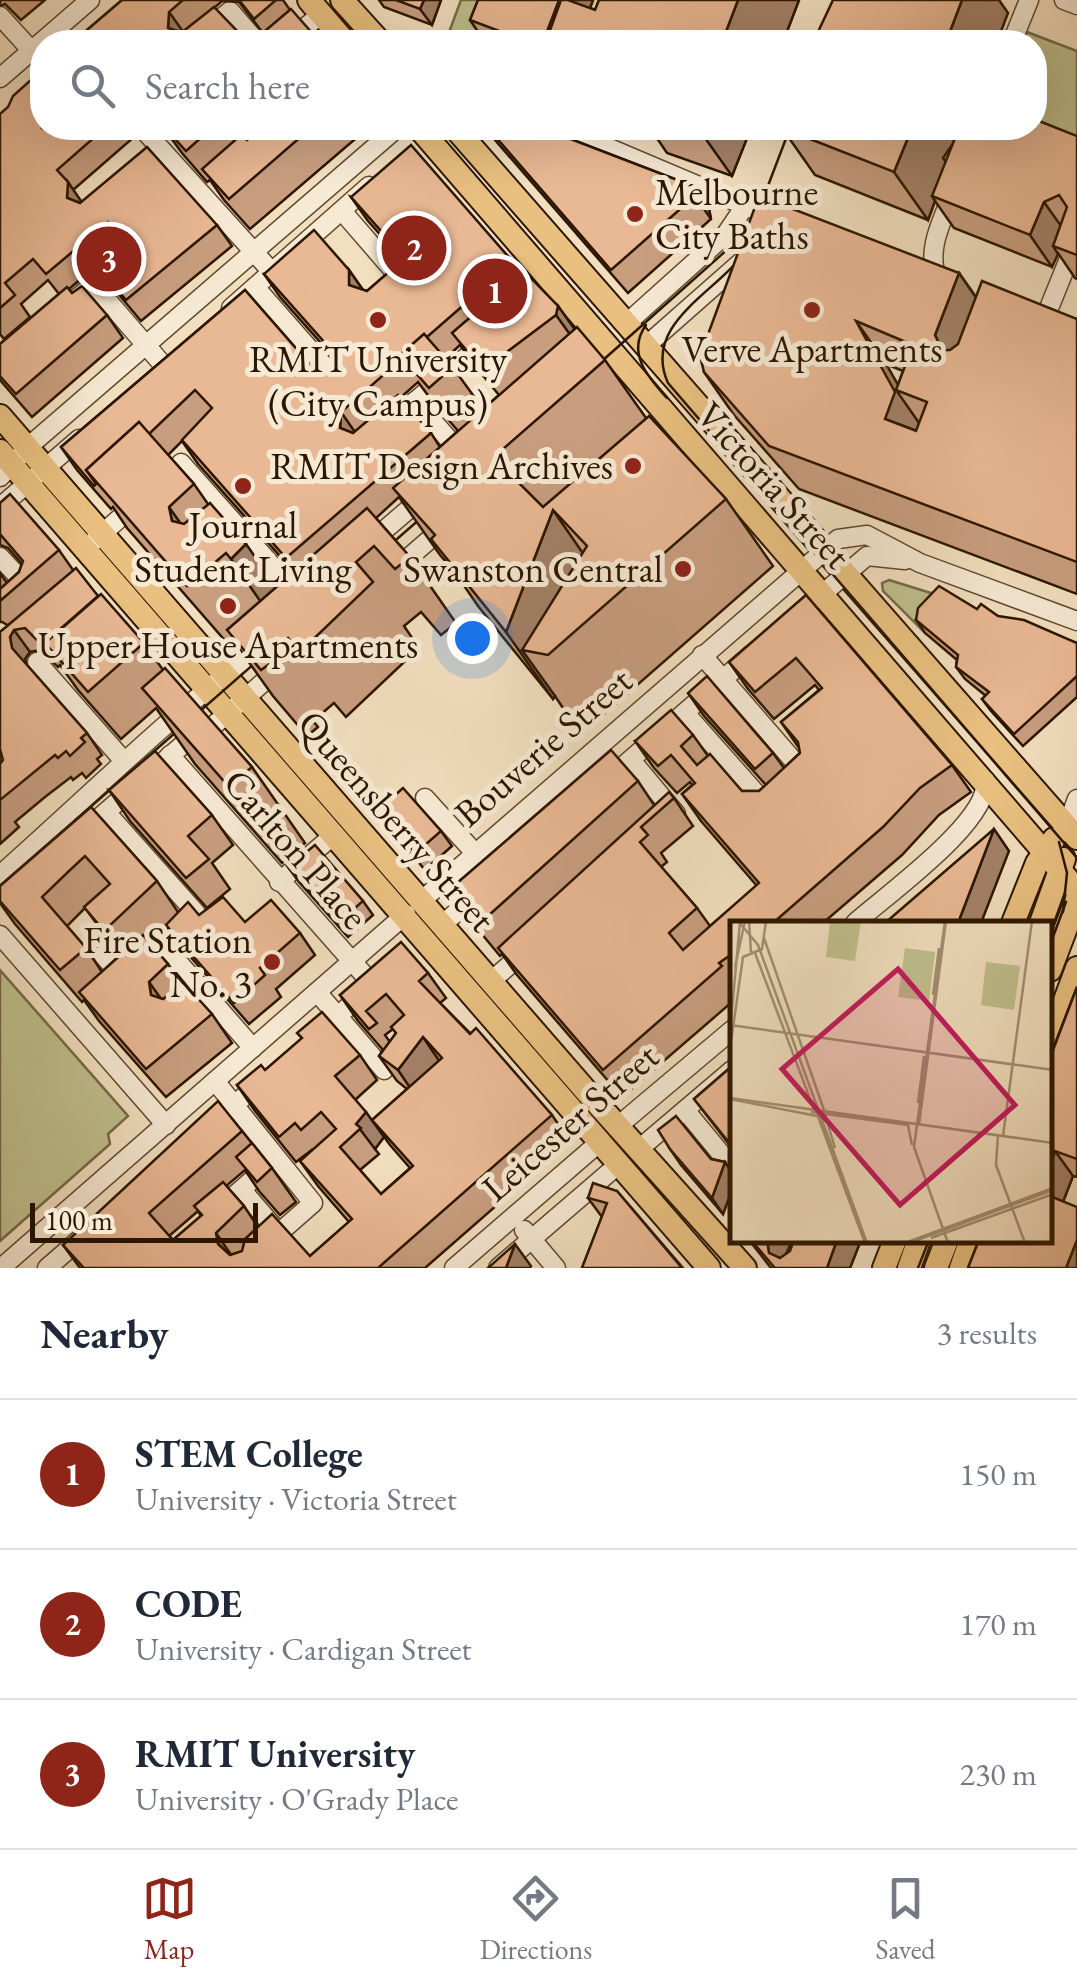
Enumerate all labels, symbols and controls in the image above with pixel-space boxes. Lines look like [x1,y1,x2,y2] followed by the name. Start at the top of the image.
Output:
[30,30,1047,140] search box
[65,58,120,113] icon: search
[145,61,310,110] text: Search here
[655,167,818,260] place label: Melbourne City Baths
[624,203,646,225] marker: Melbourne City Baths
[382,210,446,286] pin: 2
[76,222,142,296] pin: 3
[462,254,528,328] pin: 1
[801,299,823,321] marker: Verve Apartments
[367,309,389,331] marker: RMIT University (City Campus)
[681,324,943,373] place label: Verve Apartments
[249,334,507,427] place label: RMIT University (City Campus)
[686,391,862,579] street label: Victoria Street
[270,441,613,490] place label: RMIT Design Archives
[622,455,644,477] marker: RMIT Design Archives
[232,475,254,497] marker: Journal Student Living
[134,500,352,593] place label: Journal Student Living
[403,544,663,593] place label: Swanston Central
[672,558,694,580] marker: Swanston Central
[217,595,239,617] marker: Upper House Apartments
[447,613,498,664] your location
[38,620,418,669] place label: Upper House Apartments
[444,656,642,837] street label: Bouverie Street
[288,700,507,942] street label: Queensberry Street
[213,758,380,939] street label: Carlton Place
[83,915,252,1008] place label: Fire Station No. 3
[730,921,1052,1243] inset map
[261,951,283,973] marker: Fire Station No. 3
[471,1031,668,1212] street label: Leicester Street
[30,1198,258,1242] scale bar
[45,1202,113,1238] text: 100 m
[40,1306,169,1361] text: Nearby
[937,1312,1037,1354] text: 3 results
[135,1429,363,1478] text: STEM College
[64,1453,81,1495] text: 1
[960,1453,1037,1495] text: 150 m
[135,1478,457,1520] text: University · Victoria Street
[135,1579,242,1628] text: CODE
[64,1603,81,1645] text: 2
[960,1603,1037,1645] text: 170 m
[135,1628,472,1670] text: University · Cardigan Street
[135,1729,415,1778] text: RMIT University
[64,1753,81,1795] text: 3
[960,1753,1037,1795] text: 230 m
[135,1778,458,1820] text: University · O'Grady Place
[142,1871,197,1967] tab: Map
[480,1871,592,1967] tab: Directions
[875,1871,935,1967] tab: Saved

